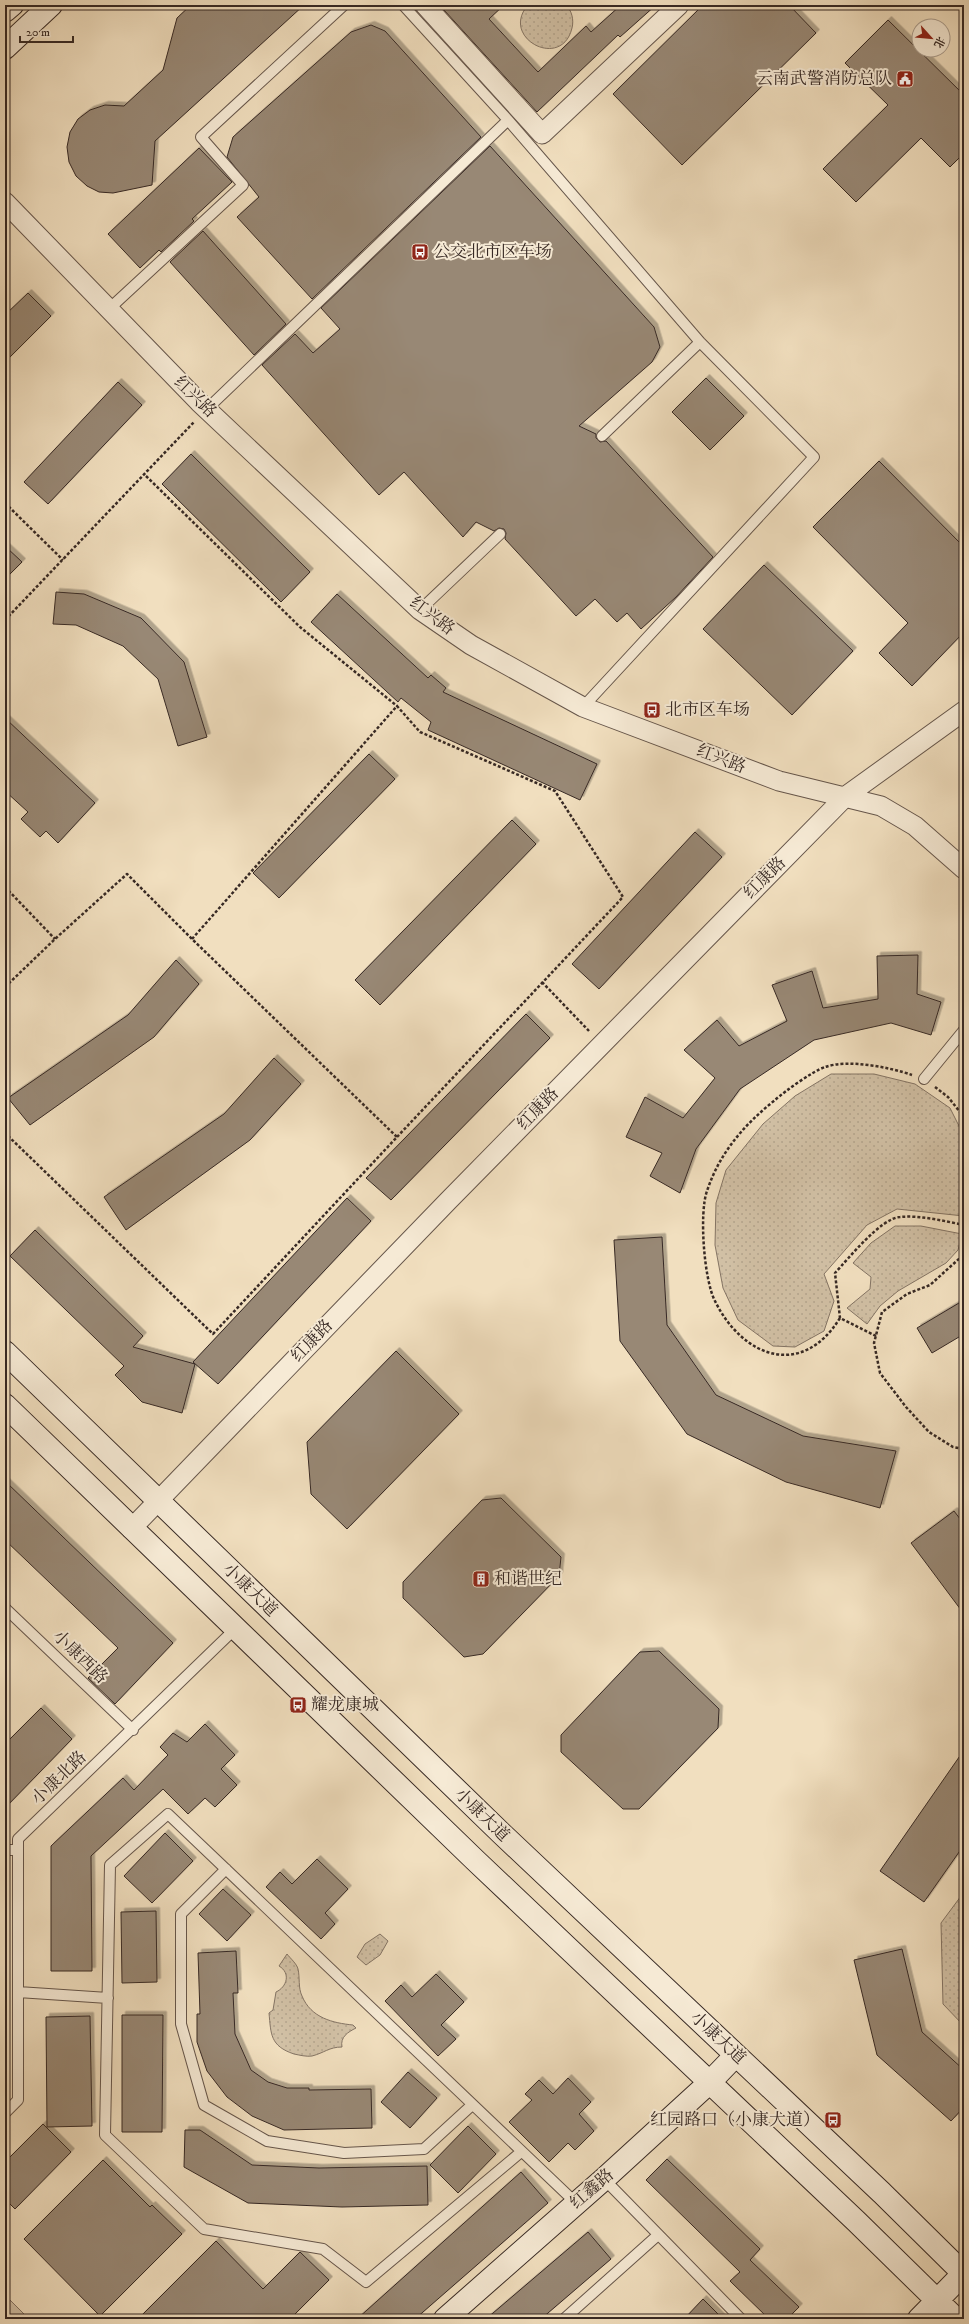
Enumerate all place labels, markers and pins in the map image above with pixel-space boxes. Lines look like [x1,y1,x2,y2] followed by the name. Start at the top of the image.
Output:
[756,68,892,90] place label: 云南武警消防总队
[895,69,915,89] public building icon: 云南武警消防总队
[433,241,552,263] place label: 公交北市区车场
[410,242,430,262] bus stop icon: 公交北市区车场
[665,699,750,721] place label: 北市区车场
[642,700,662,720] bus stop icon: 北市区车场
[494,1568,562,1590] place label: 和谐世纪
[471,1569,491,1589] building icon: 和谐世纪
[311,1694,379,1716] place label: 耀龙康城
[288,1695,308,1715] bus stop icon: 耀龙康城
[650,2109,820,2131] place label: 红园路口（小康大道）
[823,2110,843,2130] bus stop icon: 红园路口（小康大道）

